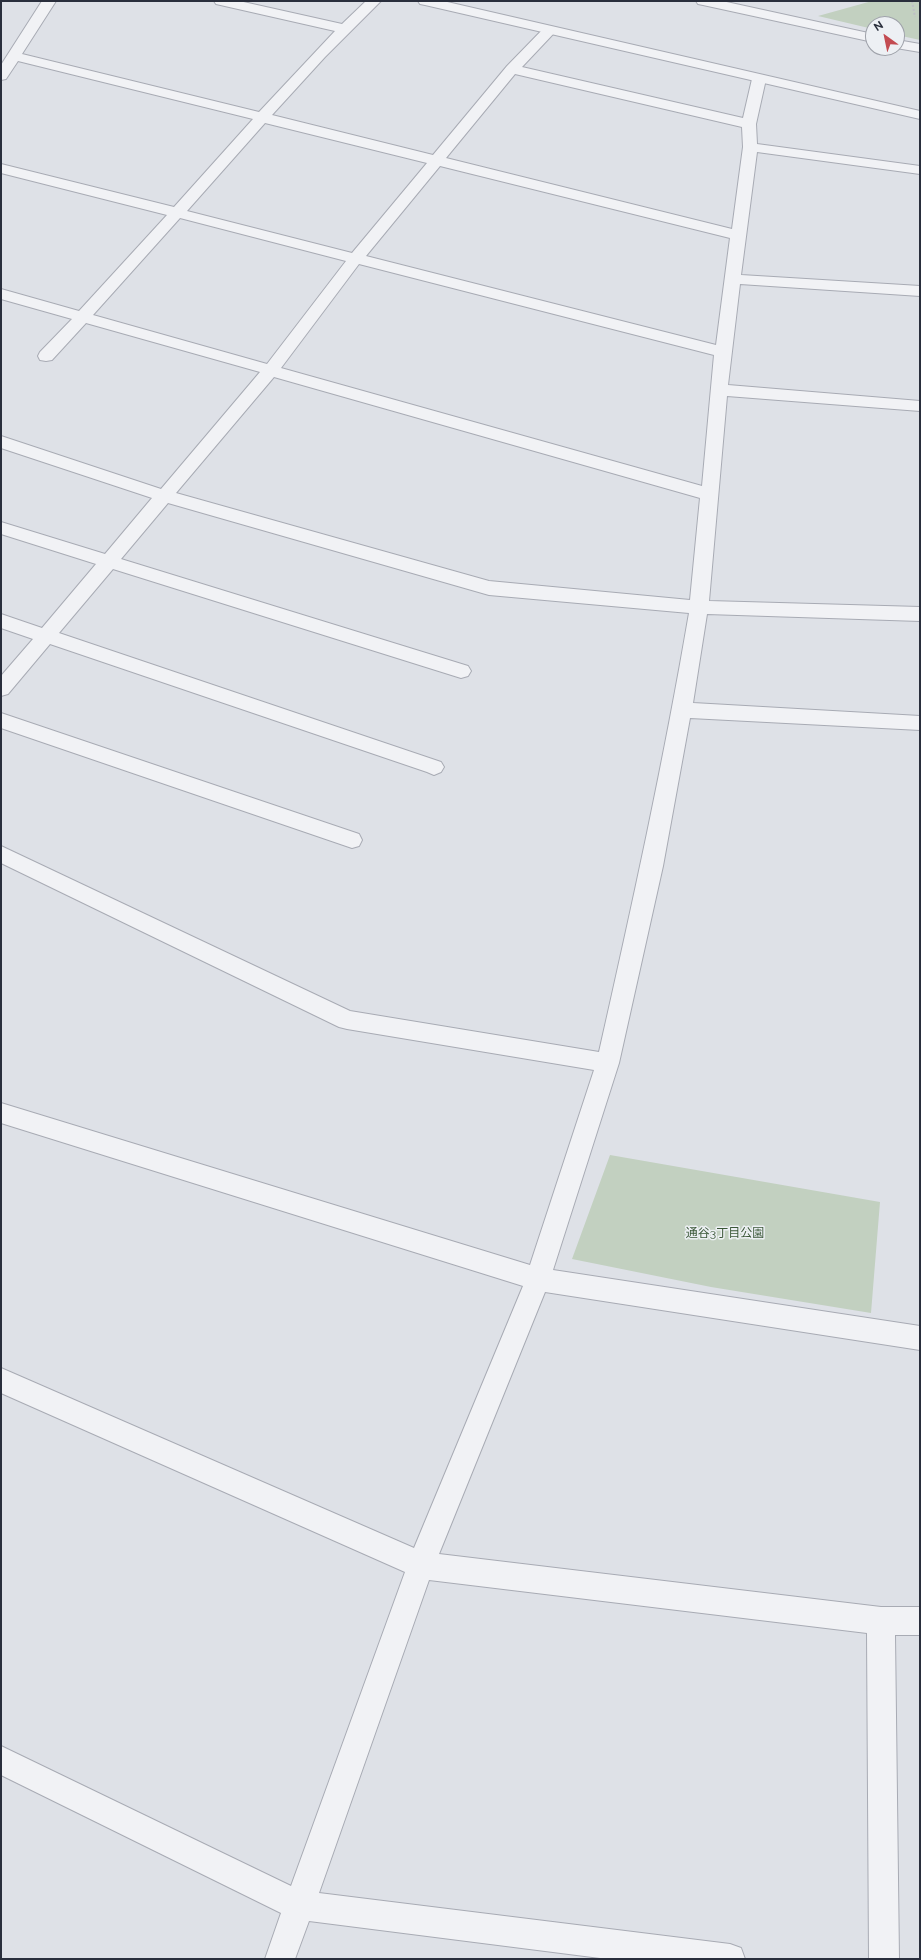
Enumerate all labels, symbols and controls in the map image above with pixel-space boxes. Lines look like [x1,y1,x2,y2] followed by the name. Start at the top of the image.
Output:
[865,16,905,56] north arrow
[872,19,886,34] text: N
[686,1226,764,1240] park label: 通谷3丁目公園

